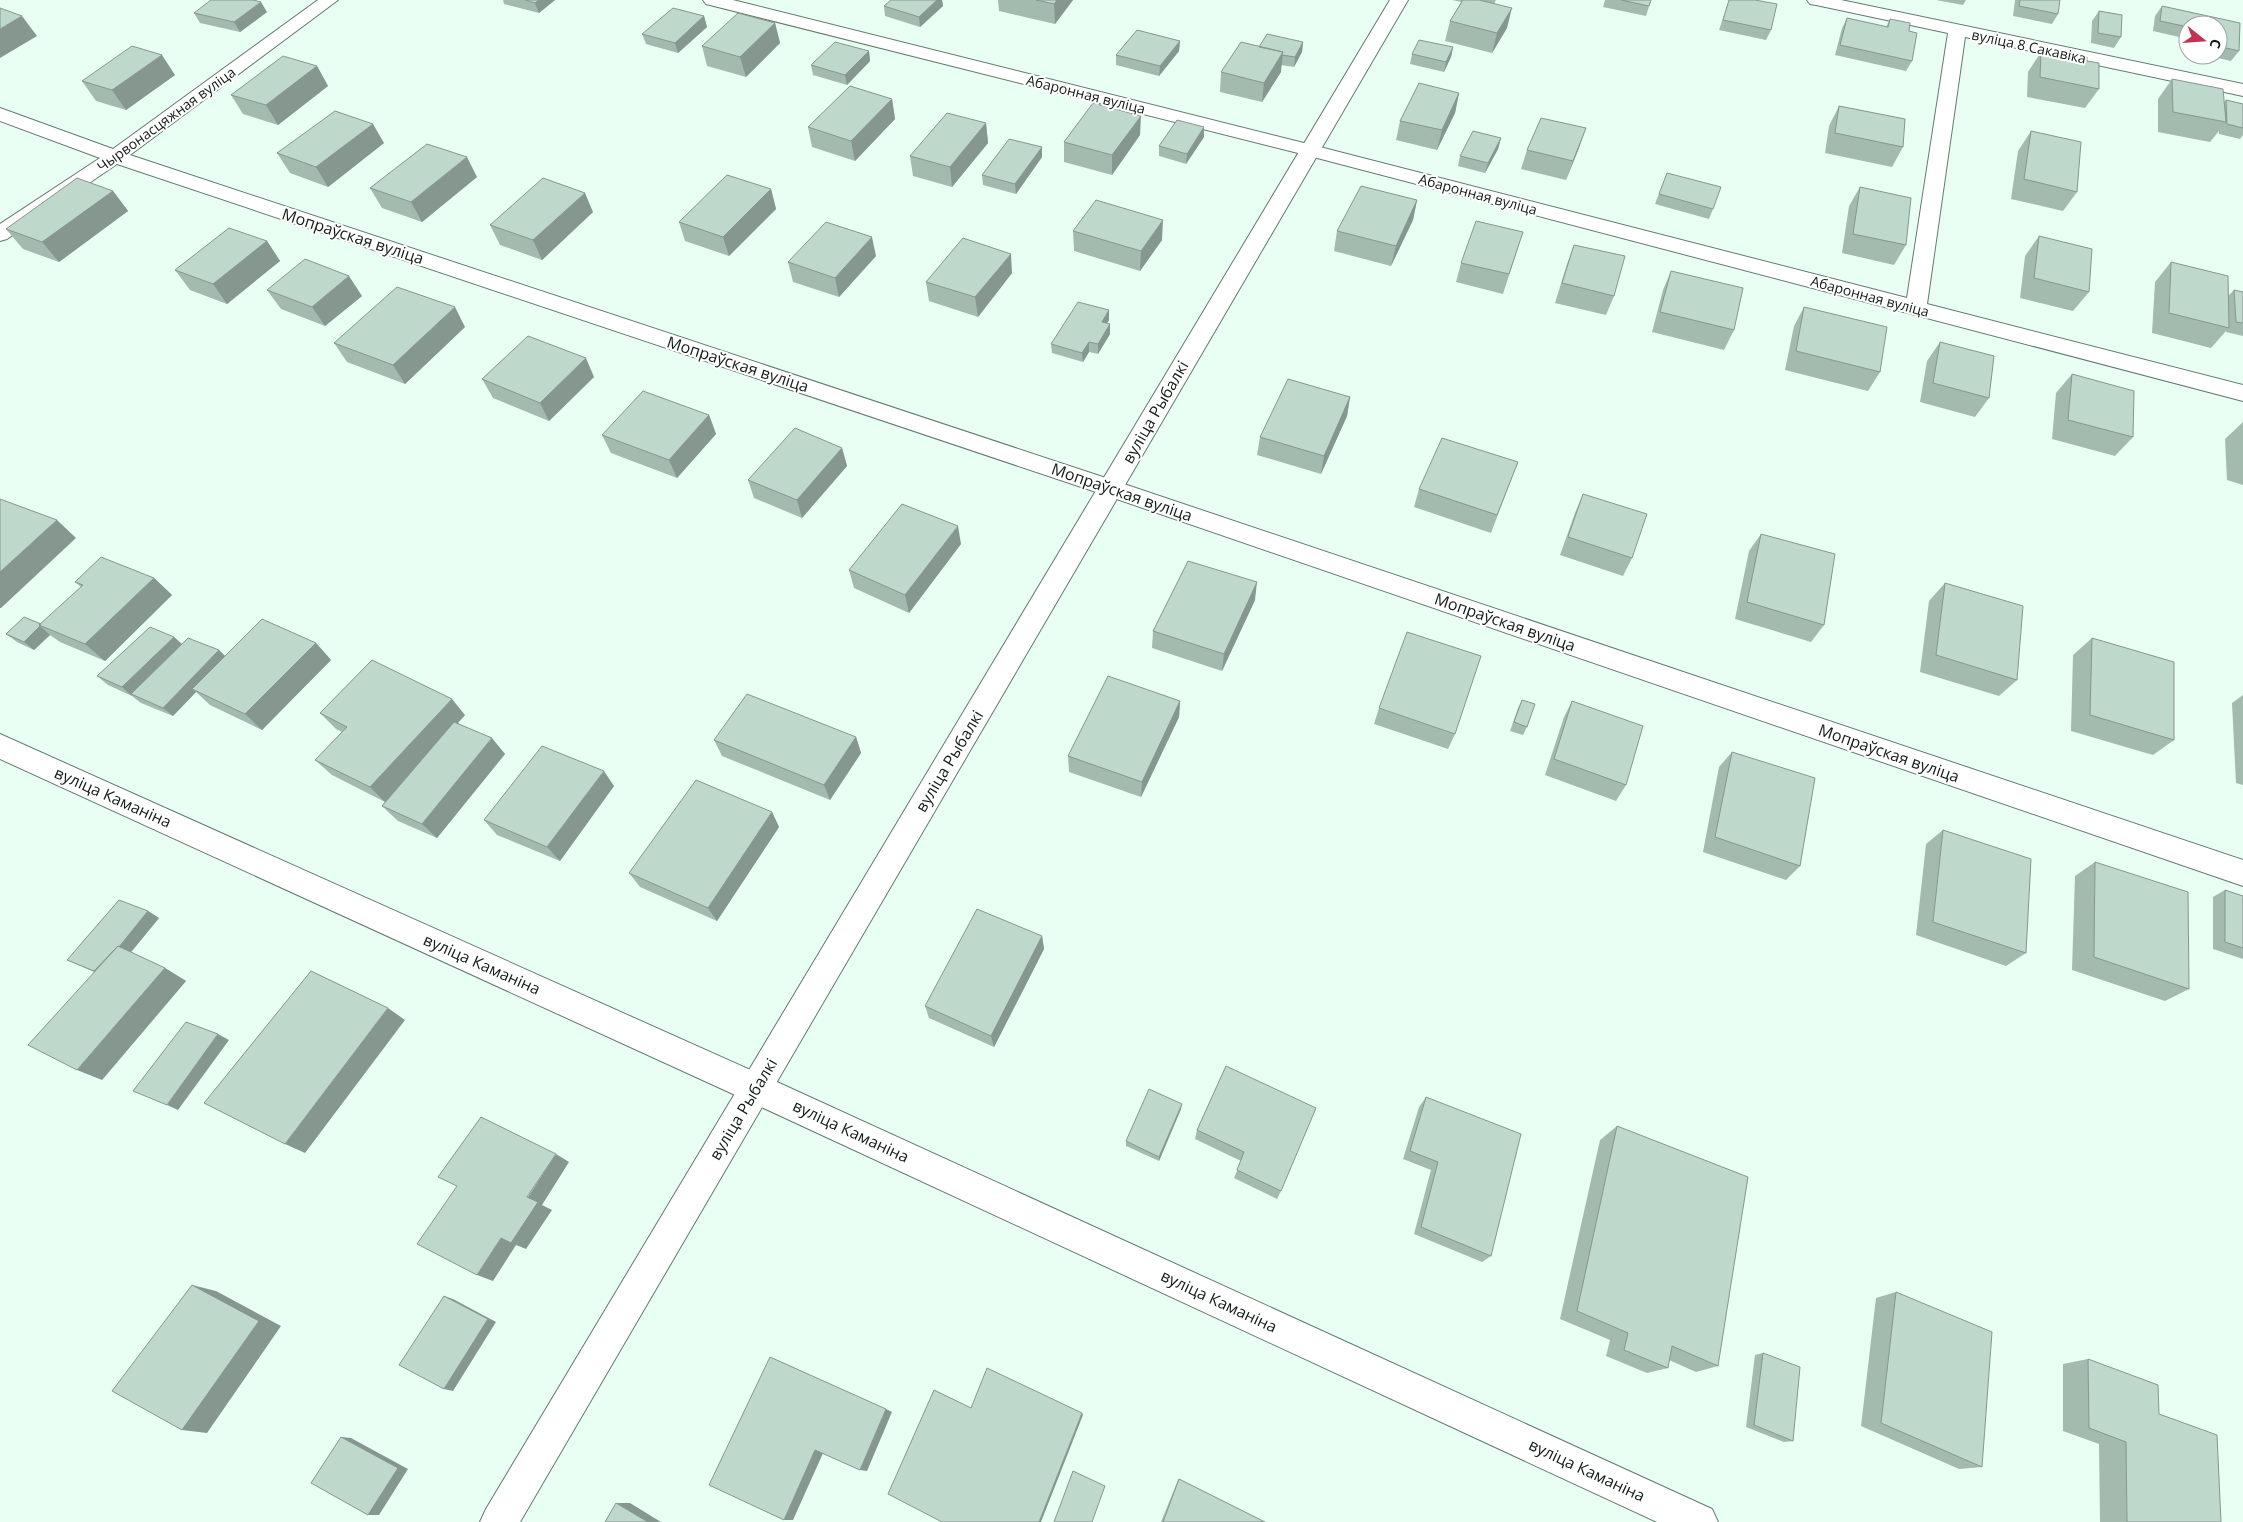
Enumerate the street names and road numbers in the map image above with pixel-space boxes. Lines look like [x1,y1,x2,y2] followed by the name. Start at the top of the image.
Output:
[1970,25,2088,67] street label: вуліца 8 Сакавіка
[93,62,239,176] street label: Чырвонасцяжная вуліца
[1025,70,1147,118] street label: Абаронная вуліца
[1417,169,1539,219] street label: Абаронная вуліца
[279,203,427,269] street label: Мопраўская вуліца
[1809,271,1931,321] street label: Абаронная вуліца
[664,331,812,397] street label: Мопраўская вуліца
[1117,357,1193,467] street label: вуліца Рыбалкі
[1049,458,1195,526] street label: Мопраўская вуліца
[1432,588,1578,656] street label: Мопраўская вуліца
[910,706,988,816] street label: вуліца Рыбалкі
[1816,719,1962,787] street label: Мопраўская вуліца
[51,761,175,833] street label: вуліца Каманіна
[420,928,544,1000] street label: вуліца Каманіна
[704,1054,782,1164] street label: вуліца Рыбалкі
[789,1094,913,1168] street label: вуліца Каманіна
[1157,1264,1281,1338] street label: вуліца Каманіна
[1525,1433,1649,1507] street label: вуліца Каманіна

